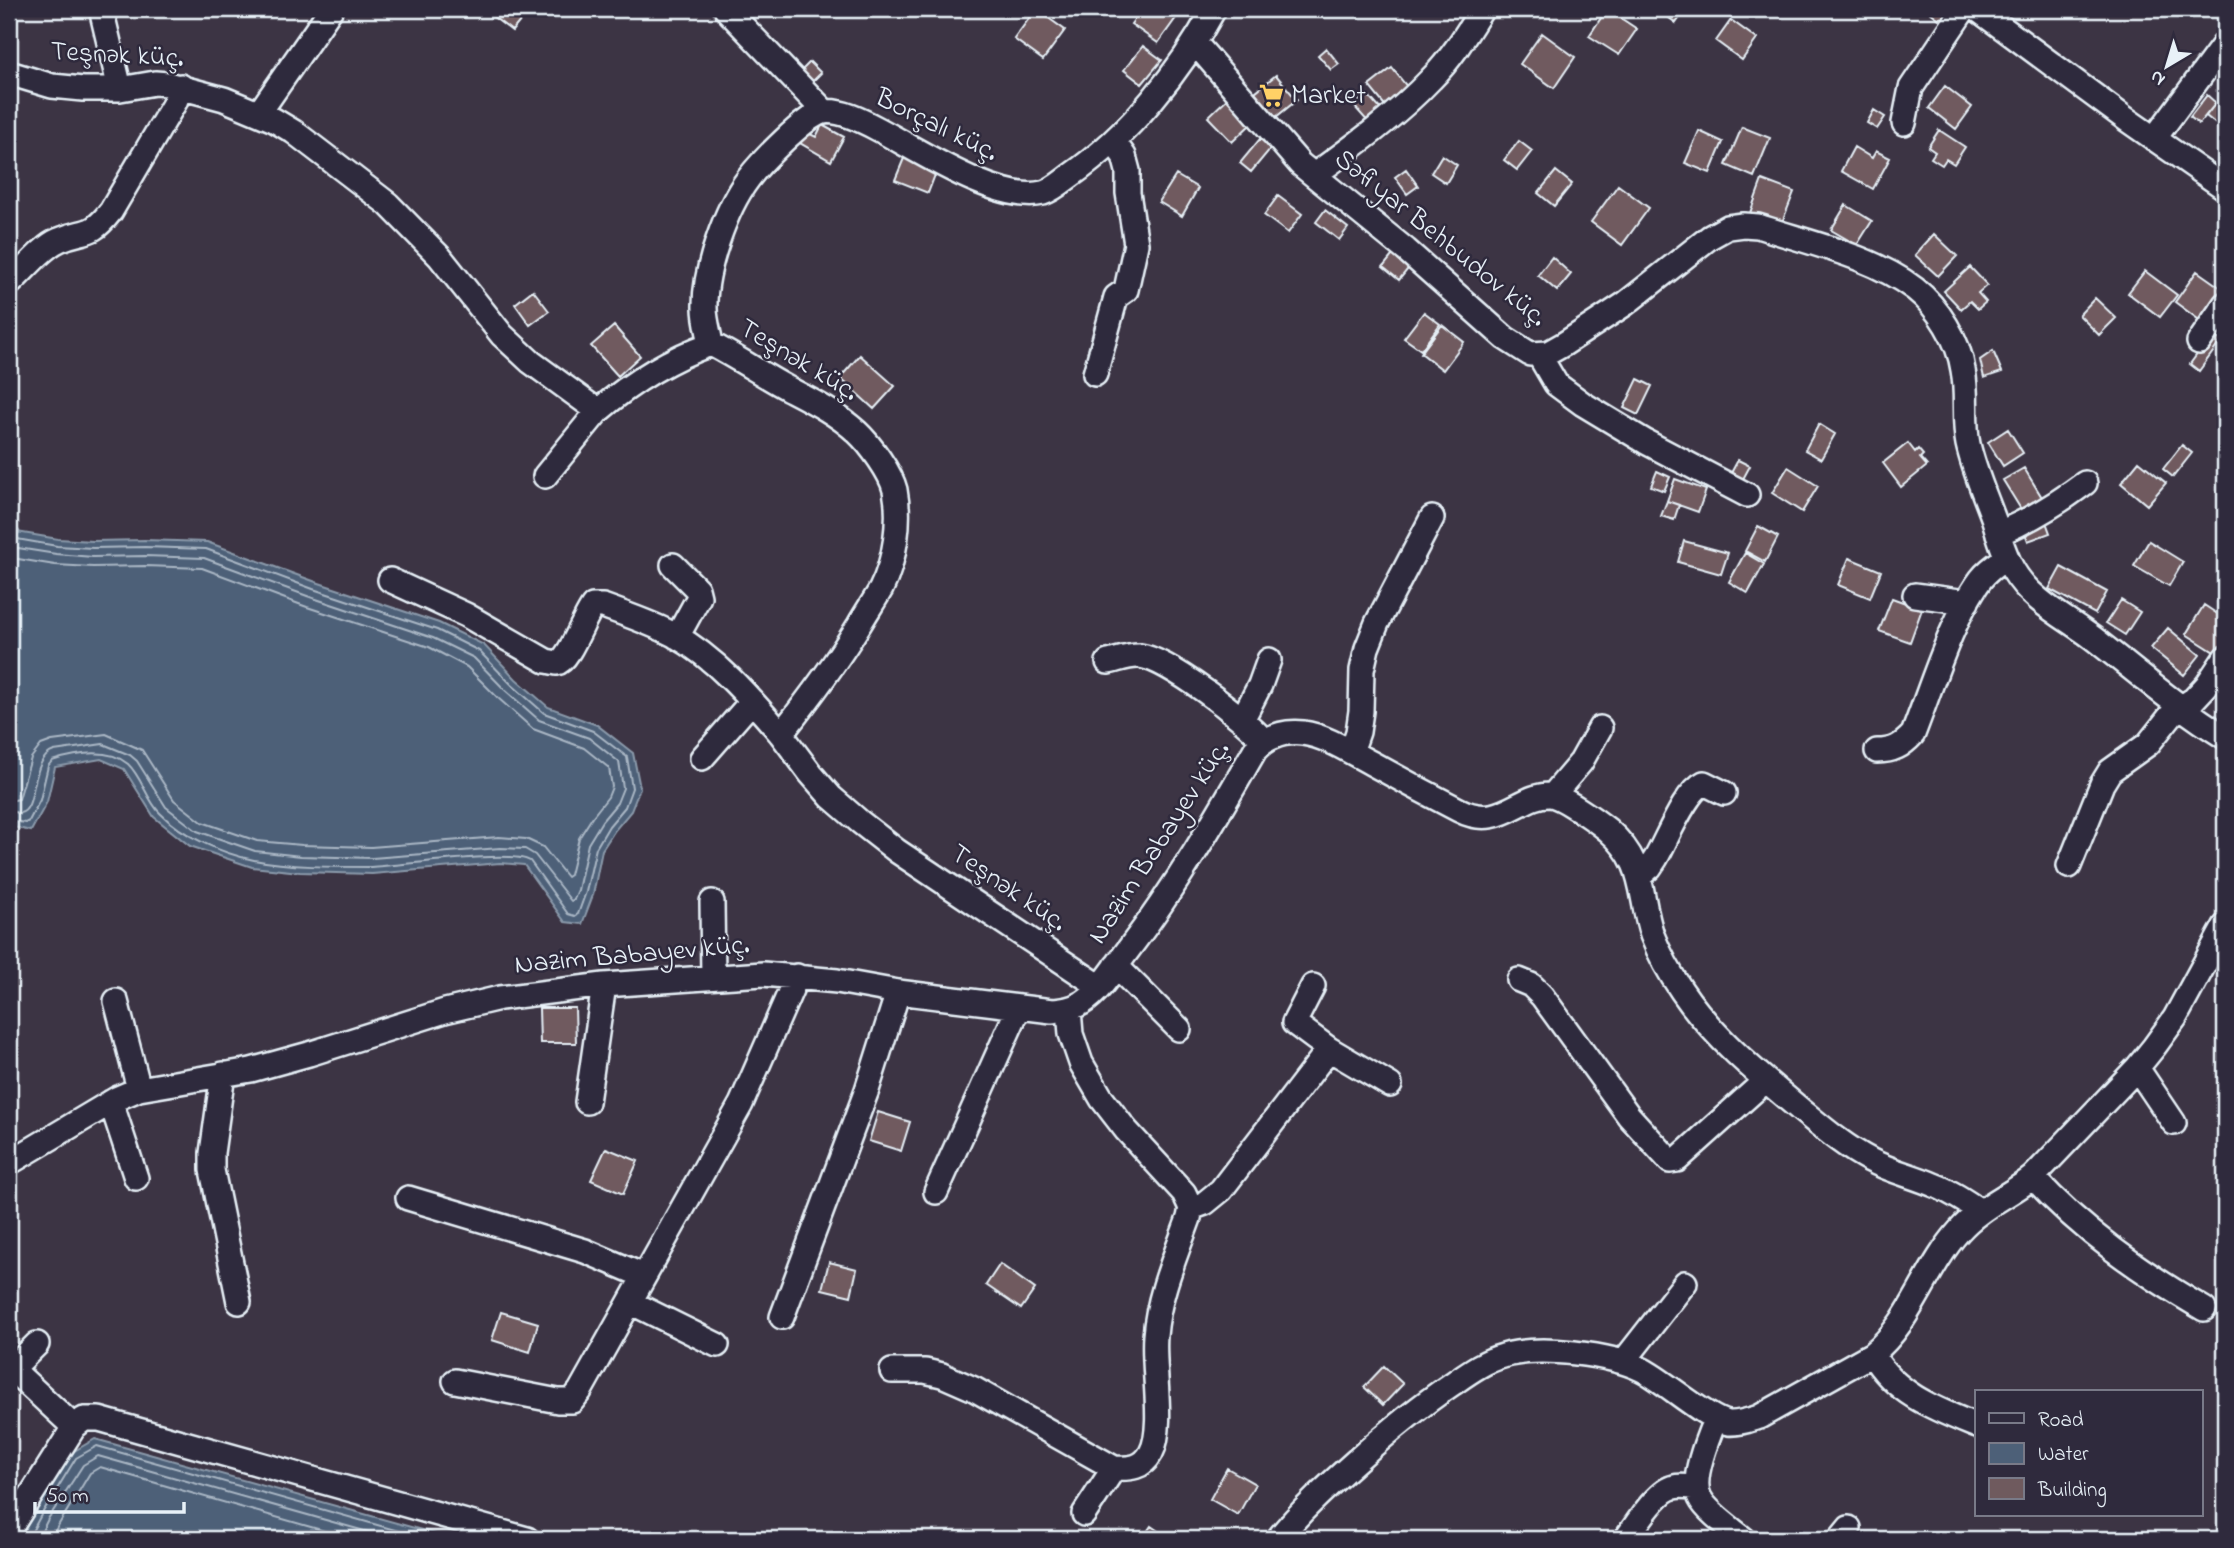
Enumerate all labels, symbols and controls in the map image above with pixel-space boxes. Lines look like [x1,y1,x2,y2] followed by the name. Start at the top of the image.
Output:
[49,32,185,80] street label: Teşnək küç.
[2132,32,2202,102] north arrow
[2145,63,2171,92] text: N
[1291,76,1366,117] place label: Market
[866,78,1005,174] street label: Borçalı küç.
[1257,82,1285,110] supermarket icon: Market
[1324,140,1556,338] street label: Səfiyar Behbudov küç.
[730,309,866,413] street label: Teşnək küç.
[1079,733,1241,953] street label: Nazim Babayev küç.
[941,835,1075,943] street label: Teşnək küç.
[513,925,751,987] street label: Nazim Babayev küç.
[1975,1390,2202,1516] legend
[2038,1406,2084,1436] text: Road
[2038,1440,2089,1470] text: Water
[35,1471,184,1515] scale bar
[2037,1476,2107,1508] text: Building
[46,1482,89,1512] text: 50 m

